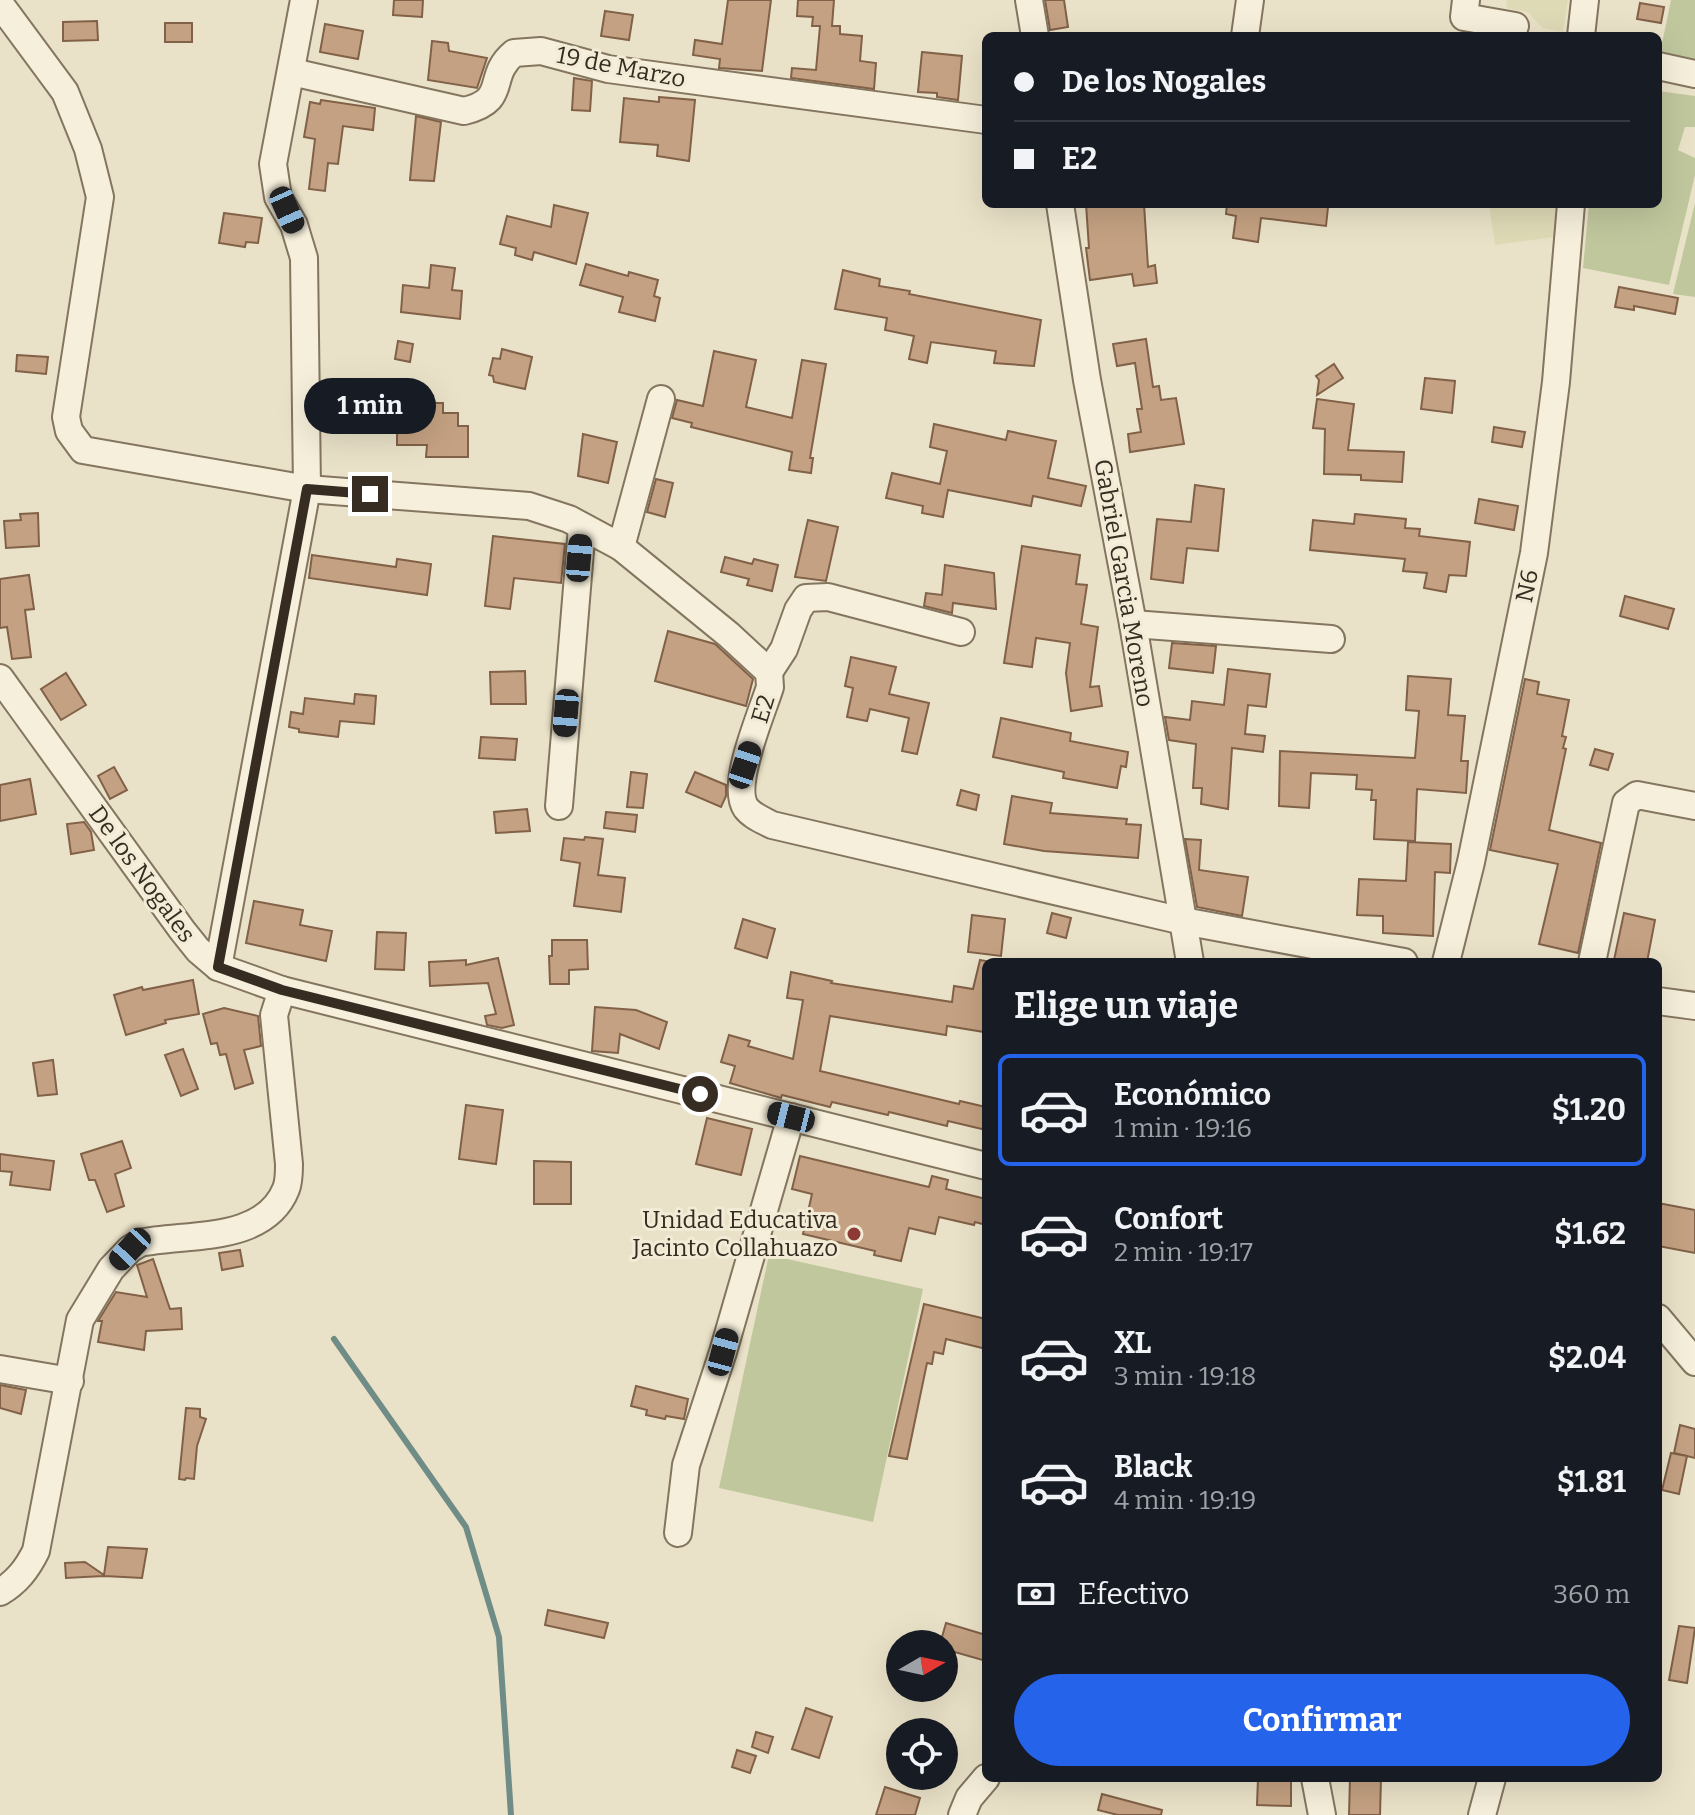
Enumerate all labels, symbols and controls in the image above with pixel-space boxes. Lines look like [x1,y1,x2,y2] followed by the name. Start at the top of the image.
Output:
[554,41,688,93] street label: 19 de Marzo
[1062,64,1266,100] text: De los Nogales
[1062,141,1097,177] text: E2
[266,183,308,237] car
[304,378,436,434] callout: 1 min
[337,390,403,421] text: 1 min
[1088,457,1160,709] street label: Gabriel Garcia Moreno
[352,476,388,512] route end
[565,533,593,583] car
[1510,567,1544,605] street label: N6
[552,688,580,738] car
[746,692,780,726] street label: E2
[726,738,764,792] car
[83,800,201,948] street label: De los Nogales
[1014,984,1238,1028] text: Elige un viaje
[1018,1074,1090,1146] icon: car
[682,1076,718,1112] route start
[1114,1077,1271,1113] text: Económico
[1552,1092,1626,1128] text: $1.20
[765,1100,817,1134] car
[1114,1113,1252,1144] text: 1 min · 19:16
[1018,1198,1090,1270] icon: car
[1114,1201,1223,1237] text: Confort
[632,1206,838,1262] place label: Unidad Educativa Jacinto Collahuazo
[1554,1216,1626,1252] text: $1.62
[105,1223,155,1275] car
[845,1225,863,1243] marker: Unidad Educativa Jacinto Collahuazo
[1114,1237,1253,1268] text: 2 min · 19:17
[1018,1322,1090,1394] icon: car
[1114,1325,1151,1361] text: XL
[705,1326,741,1378] car
[1548,1340,1626,1376] text: $2.04
[1114,1361,1256,1392] text: 3 min · 19:18
[1018,1446,1090,1518] icon: car
[1114,1449,1192,1485] text: Black
[1557,1464,1626,1500] text: $1.81
[1114,1485,1256,1516] text: 4 min · 19:19
[1014,1572,1058,1616] icon: cash
[1078,1576,1190,1612] text: Efectivo
[1553,1579,1630,1610] text: 360 m
[886,1630,958,1702] north arrow
[886,1630,958,1790] map controls
[1014,1674,1630,1766] button: Confirmar
[886,1718,958,1790] button: locate

